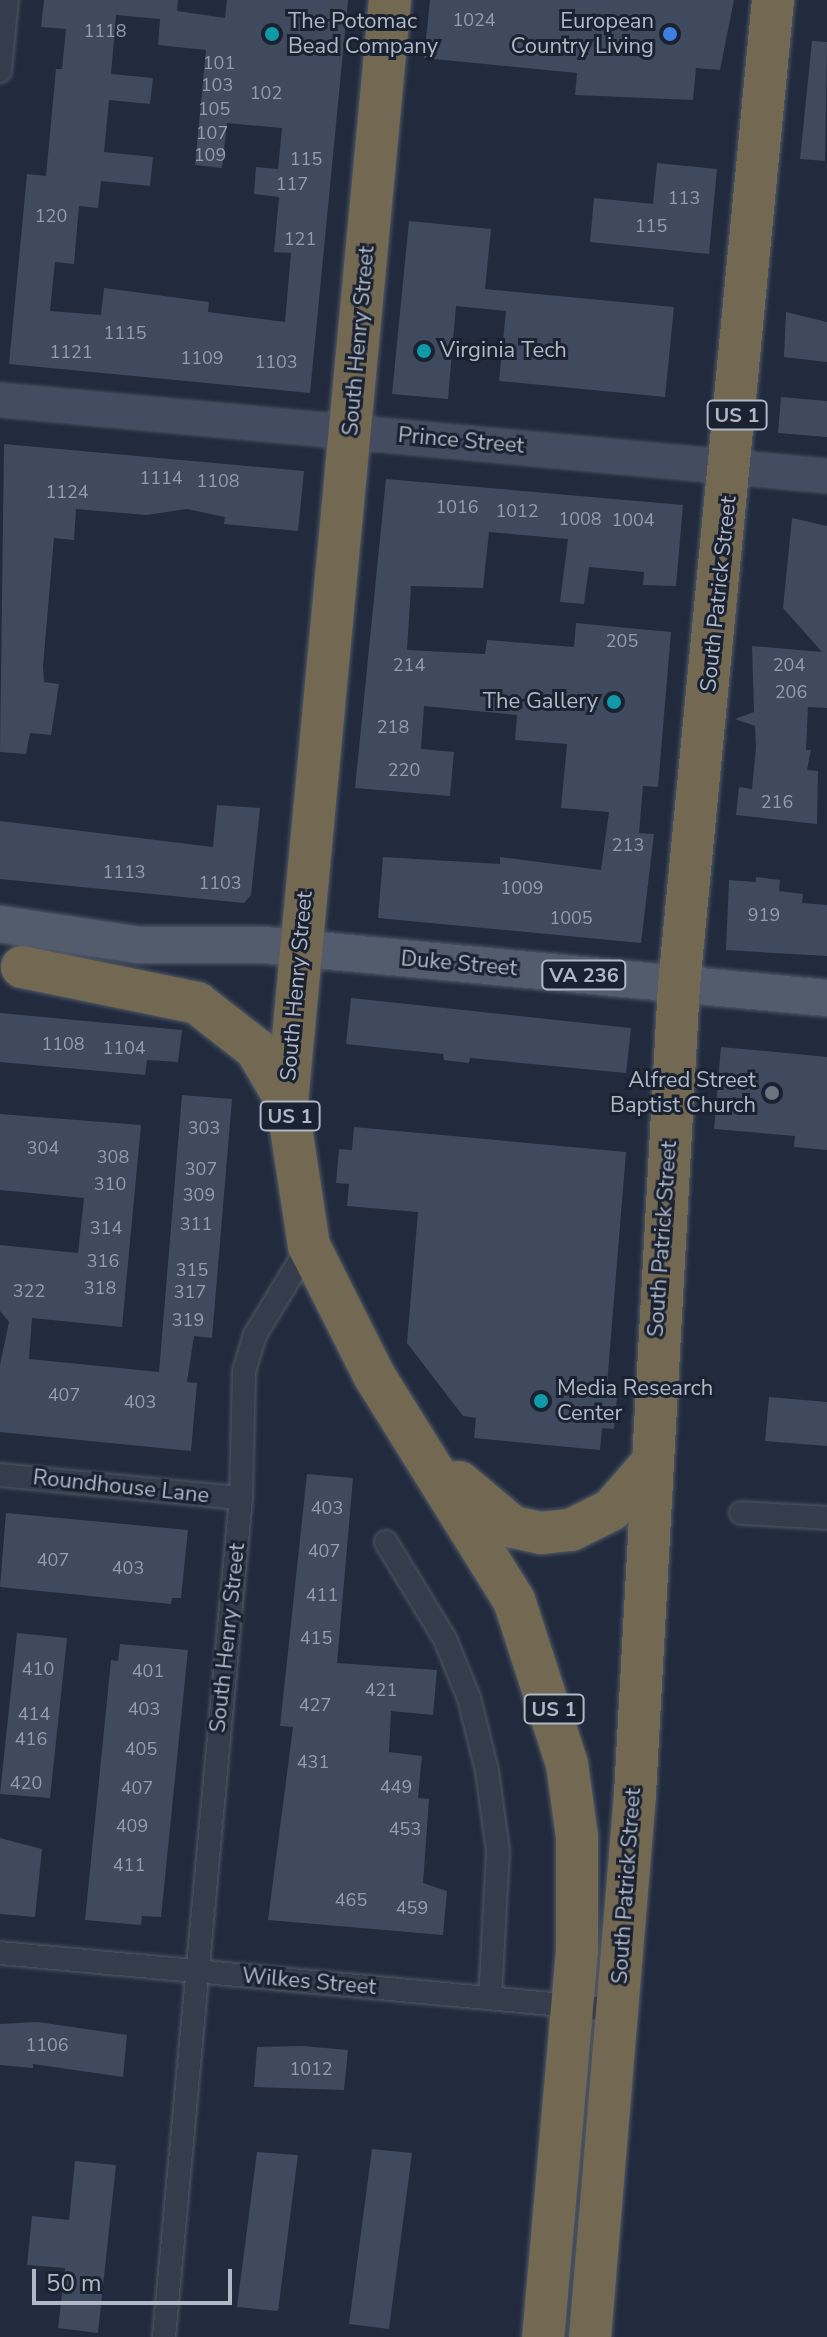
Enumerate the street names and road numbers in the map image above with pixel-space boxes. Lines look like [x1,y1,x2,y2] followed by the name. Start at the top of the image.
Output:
[338,245,380,437] street label: South Henry Street
[705,399,769,431] road number: US 1
[397,422,525,460] street label: Prince Street
[696,495,742,693] street label: South Patrick Street
[276,890,318,1082] street label: South Henry Street
[400,946,518,982] street label: Duke Street
[540,959,628,991] road number: VA 236
[258,1100,322,1132] road number: US 1
[643,1140,683,1338] street label: South Patrick Street
[32,1465,210,1509] street label: Roundhouse Lane
[205,1542,251,1734] street label: South Henry Street
[522,1693,586,1725] road number: US 1
[607,1787,647,1985] street label: South Patrick Street
[241,1963,377,2001] street label: Wilkes Street

